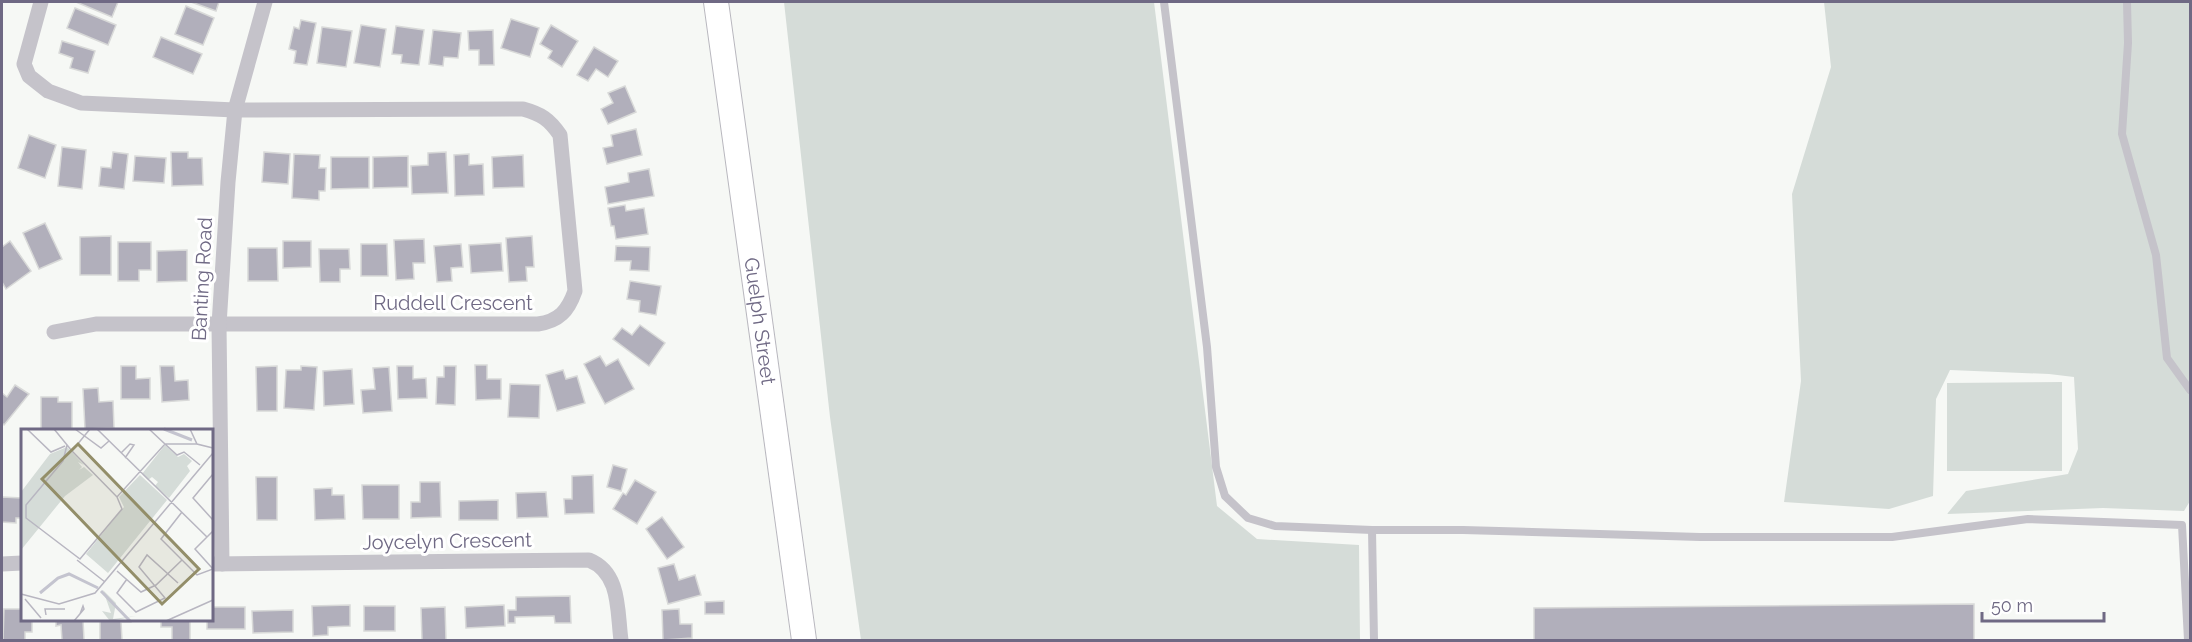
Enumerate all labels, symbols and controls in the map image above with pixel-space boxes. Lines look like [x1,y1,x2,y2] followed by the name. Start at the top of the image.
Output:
[187,216,217,342] street label: Banting Road
[739,256,781,386] street label: Guelph Street
[373,291,533,315] street label: Ruddell Crescent
[21,429,213,621] inset map
[362,528,532,554] street label: Joycelyn Crescent
[1982,585,2104,623] scale bar
[1991,595,2033,616] text: 50 m

